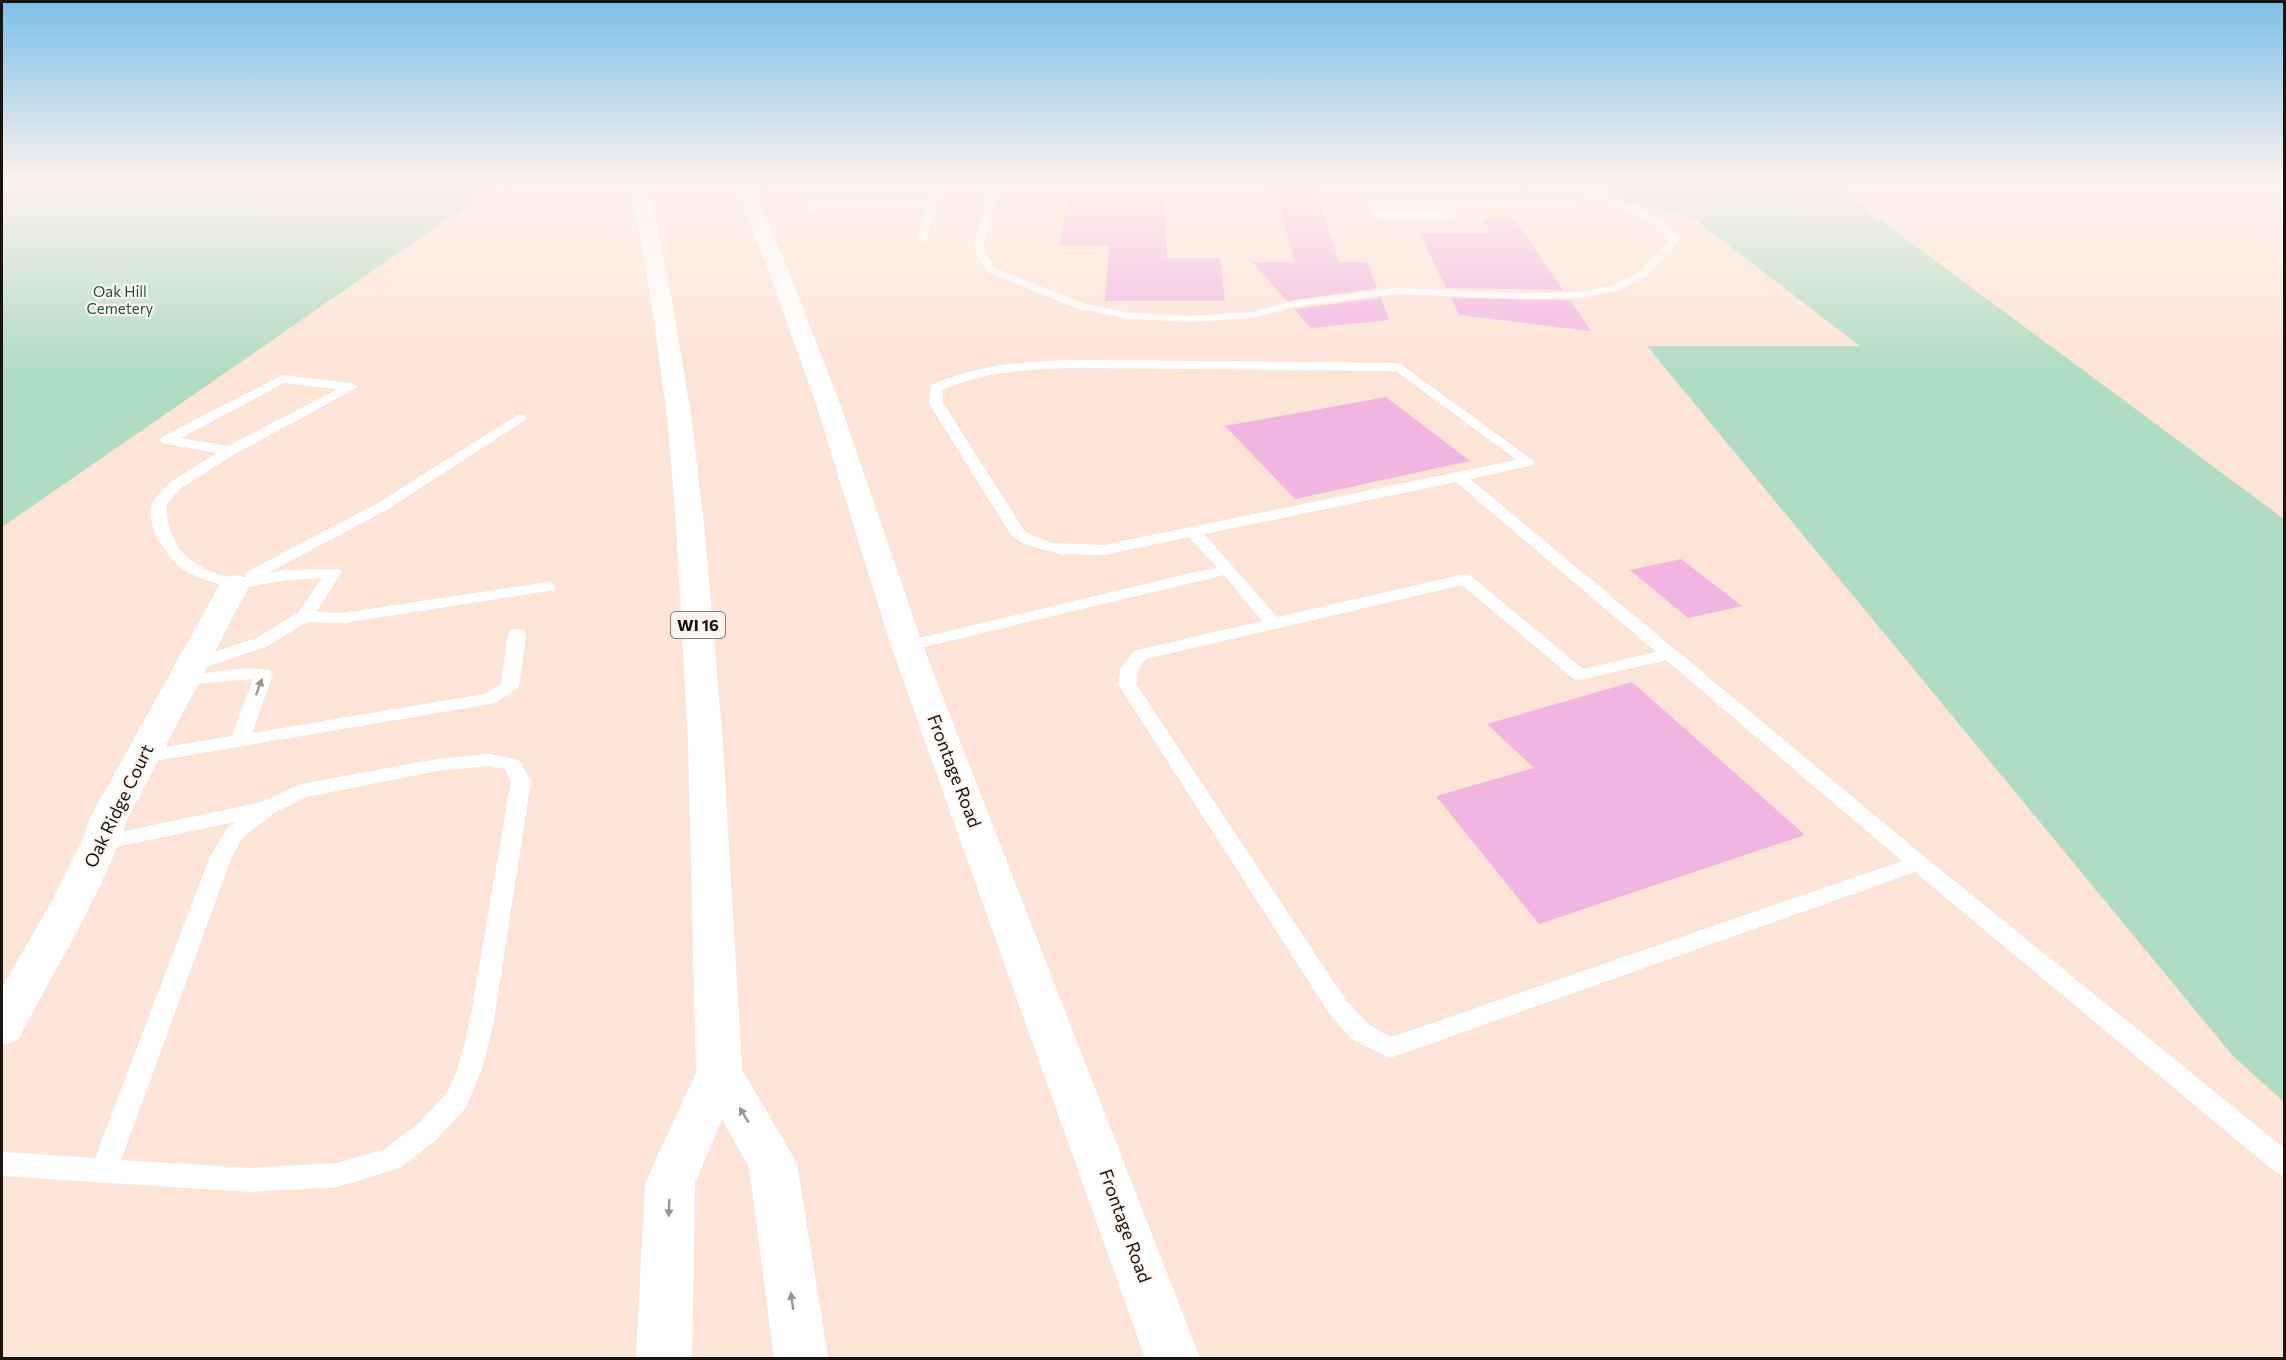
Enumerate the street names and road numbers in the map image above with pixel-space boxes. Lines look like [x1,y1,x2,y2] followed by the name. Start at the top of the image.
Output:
[671,612,725,638] road number: WI 16
[923,711,987,830] street label: Frontage Road
[79,740,157,871] street label: Oak Ridge Court
[1095,1166,1157,1286] street label: Frontage Road

